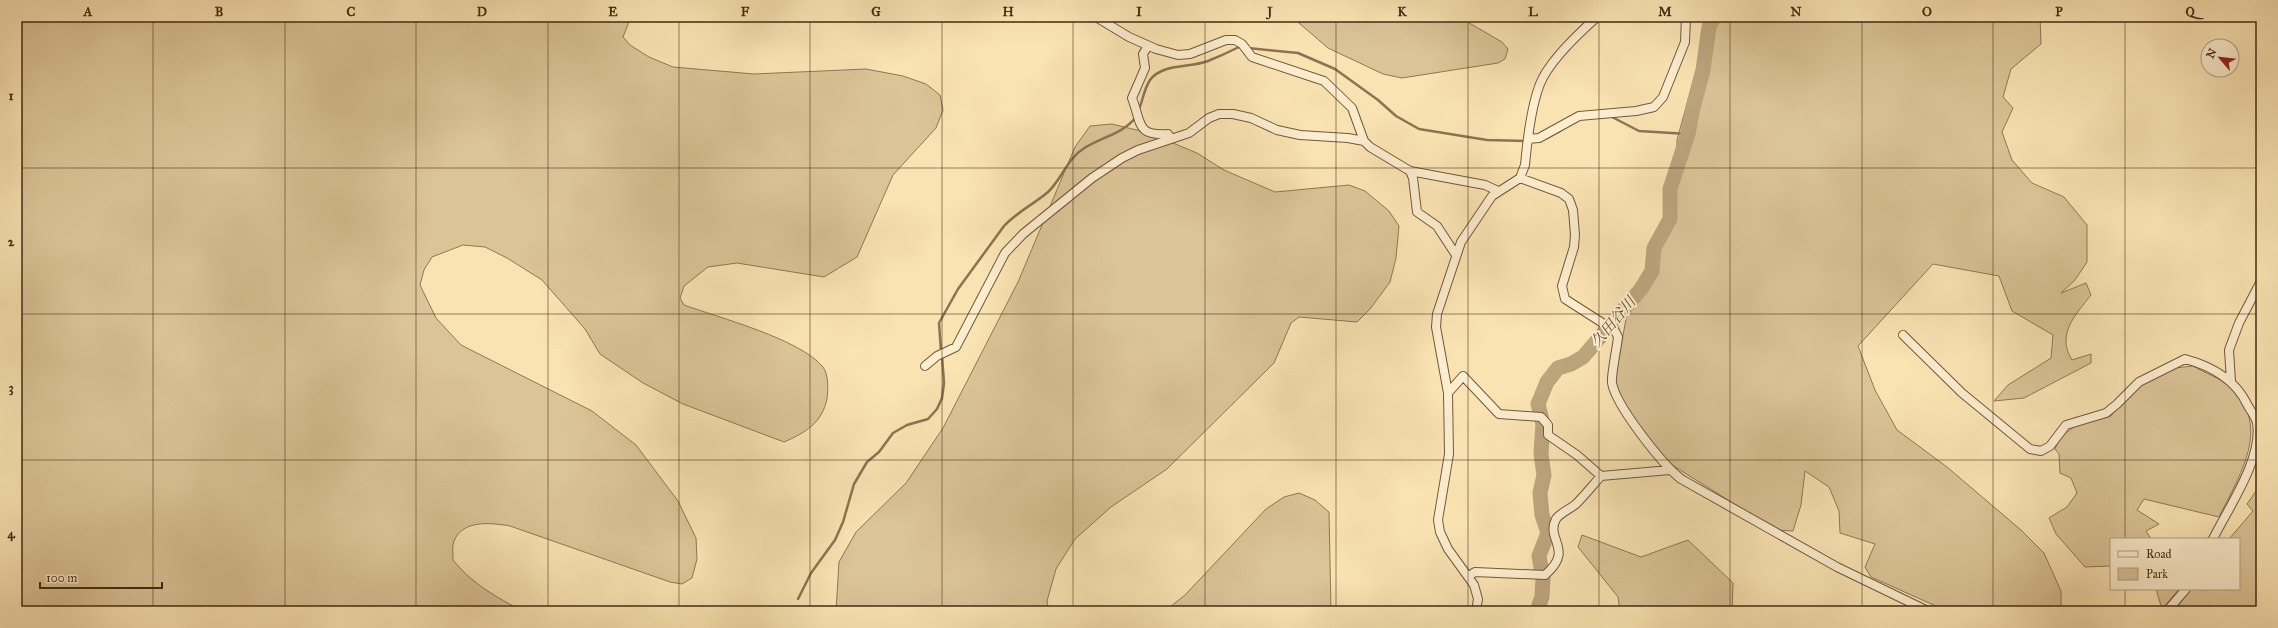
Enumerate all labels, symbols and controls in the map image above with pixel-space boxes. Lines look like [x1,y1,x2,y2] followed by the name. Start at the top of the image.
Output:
[83,4,93,20] text: A
[215,4,224,20] text: B
[347,4,356,20] text: C
[477,4,487,20] text: D
[608,4,618,20] text: E
[741,4,750,20] text: F
[871,4,881,20] text: G
[1002,4,1014,20] text: H
[1136,4,1142,20] text: I
[1265,4,1273,20] text: J
[1397,4,1407,20] text: K
[1528,4,1538,20] text: L
[1658,4,1672,20] text: M
[1790,4,1802,20] text: N
[1922,4,1932,20] text: O
[2055,4,2063,20] text: P
[2185,4,2204,20] text: Q
[2200,38,2240,78] north arrow
[2204,46,2220,61] text: N
[8,88,14,104] text: 1
[8,234,15,250] text: 2
[1587,292,1640,351] water label: 久田谷川
[8,380,14,396] text: 3
[7,526,15,542] text: 4
[2110,538,2240,590] legend
[2146,547,2172,561] text: Road
[40,564,162,590] scale bar
[2146,567,2168,581] text: Park
[46,571,77,585] text: 100 m

